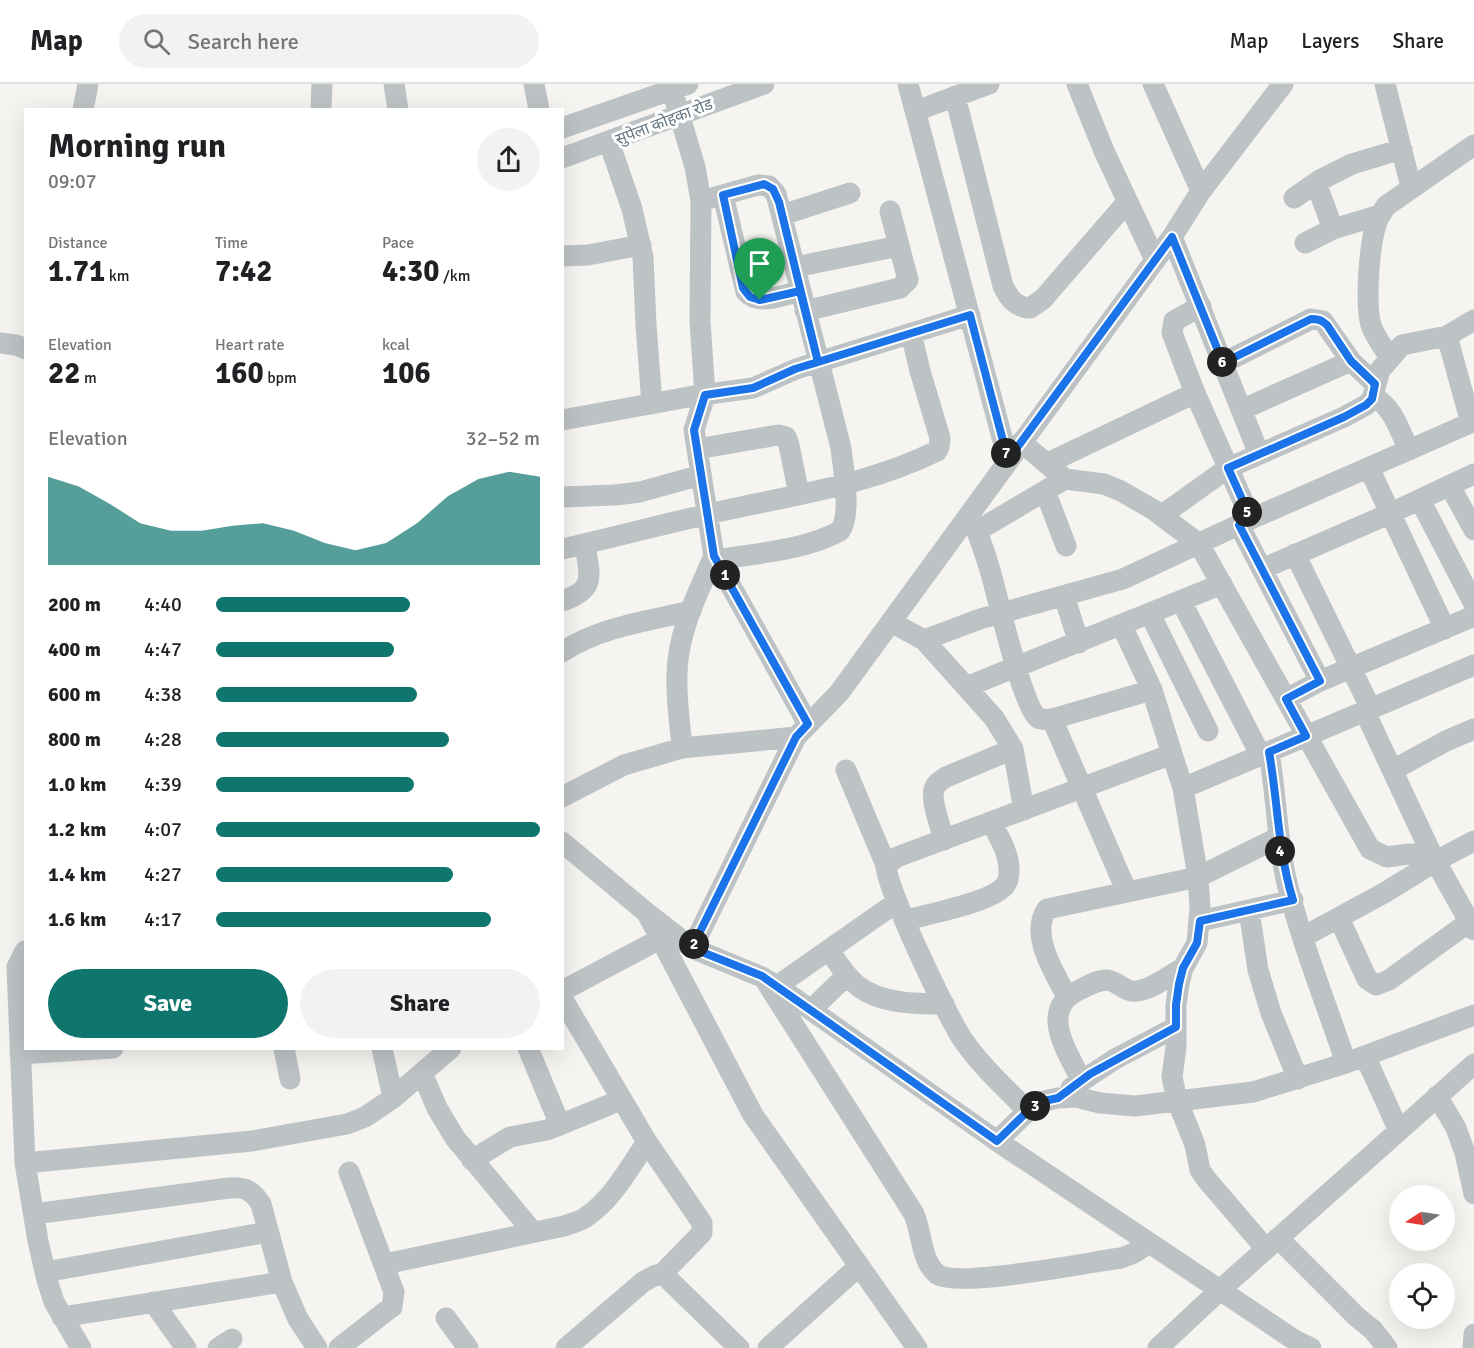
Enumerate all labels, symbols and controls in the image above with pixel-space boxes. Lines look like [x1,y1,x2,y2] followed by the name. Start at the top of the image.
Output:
[119,14,539,68] search box
[30,24,83,58] text: Map
[140,25,173,58] icon: search
[188,28,299,55] text: Search here
[1230,28,1268,54] text: Map
[1301,28,1359,54] text: Layers
[1392,28,1444,54] text: Share
[613,94,716,150] street label: सुपेला कोहका रोड
[48,126,226,167] text: Morning run
[477,128,540,191] button: share
[48,169,97,194] text: 09:07
[48,233,108,253] text: Distance
[215,233,248,253] text: Time
[382,233,414,253] text: Pace
[734,238,785,300] pin
[743,247,776,280] icon: arrive
[48,253,105,290] text: 1.71
[215,253,272,290] text: 7:42
[382,253,439,290] text: 4:30
[105,266,130,286] text: km
[439,266,471,286] text: /km
[48,335,112,355] text: Elevation
[215,335,284,355] text: Heart rate
[382,335,410,355] text: kcal
[1207,347,1237,377] pin: 6
[1218,352,1226,372] text: 6
[48,355,80,392] text: 22
[215,355,264,392] text: 160
[382,355,431,392] text: 106
[80,368,97,388] text: m
[264,368,297,388] text: bpm
[48,426,128,451] text: Elevation
[466,426,540,451] text: 32–52 m
[991,438,1021,468] pin: 7
[1002,443,1010,463] text: 7
[1232,497,1262,527] pin: 5
[1243,502,1251,522] text: 5
[710,560,740,590] pin: 1
[721,565,729,585] text: 1
[48,592,101,617] text: 200 m
[144,592,182,617] text: 4:40
[48,637,101,662] text: 400 m
[144,637,182,662] text: 4:47
[48,682,101,707] text: 600 m
[144,682,182,707] text: 4:38
[48,727,101,752] text: 800 m
[144,727,182,752] text: 4:28
[48,772,106,797] text: 1.0 km
[144,772,182,797] text: 4:39
[48,817,106,842] text: 1.2 km
[144,817,182,842] text: 4:07
[1265,836,1295,866] pin: 4
[1276,841,1284,861] text: 4
[48,862,106,887] text: 1.4 km
[144,862,182,887] text: 4:27
[48,907,106,932] text: 1.6 km
[144,907,182,932] text: 4:17
[679,929,709,959] pin: 2
[690,934,698,954] text: 2
[48,969,288,1038] button: Save
[300,969,540,1038] button: Share
[1020,1091,1050,1121] pin: 3
[1031,1096,1039,1116] text: 3
[1389,1185,1455,1251] north arrow
[1389,1185,1455,1329] map controls
[1389,1263,1455,1329] button: locate

